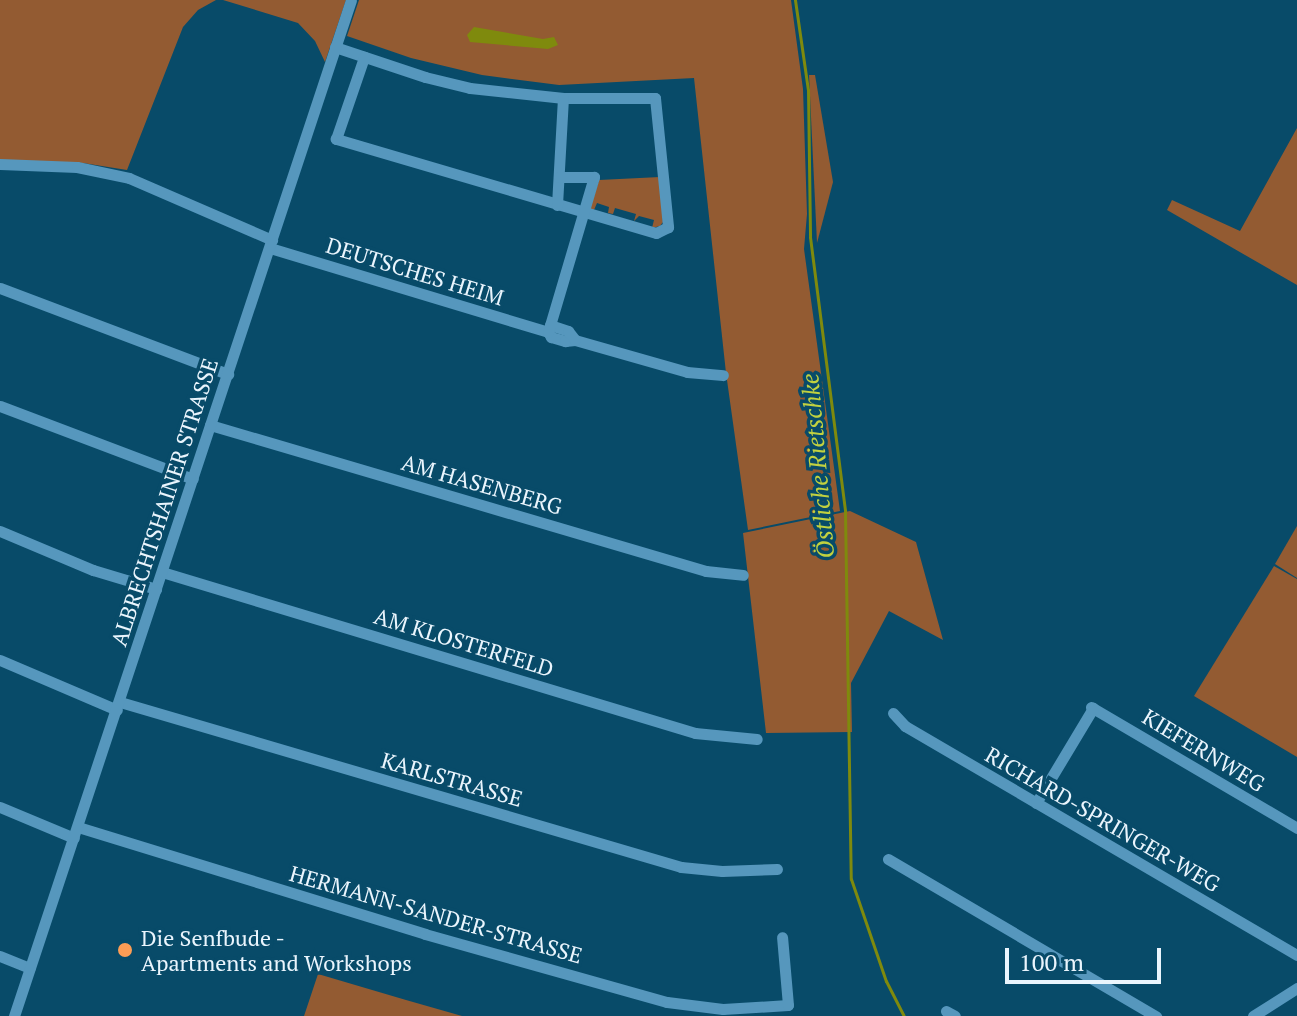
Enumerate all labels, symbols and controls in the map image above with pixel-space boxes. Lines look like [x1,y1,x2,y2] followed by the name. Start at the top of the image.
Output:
[323,231,507,311] street label: DEUTSCHES HEIM
[105,355,223,649] street label: ALBRECHTSHAINER STRASSE
[796,372,840,560] water label: Östliche Rietschke
[399,448,565,520] street label: AM HASENBERG
[371,602,557,682] street label: AM KLOSTERFELD
[1138,703,1270,797] street label: KIEFERNWEG
[981,741,1225,897] street label: RICHARD-SPRINGER-WEG
[378,746,526,812] street label: KARLSTRASSE
[287,860,585,968] street label: HERMANN-SANDER-STRASSE
[141,924,412,976] place label: Die Senfbude - Apartments and Workshops
[1009,932,1165,982] scale bar
[116,941,134,959] marker: Die Senfbude - Apartments and Workshops
[1019,946,1084,978] text: 100 m

